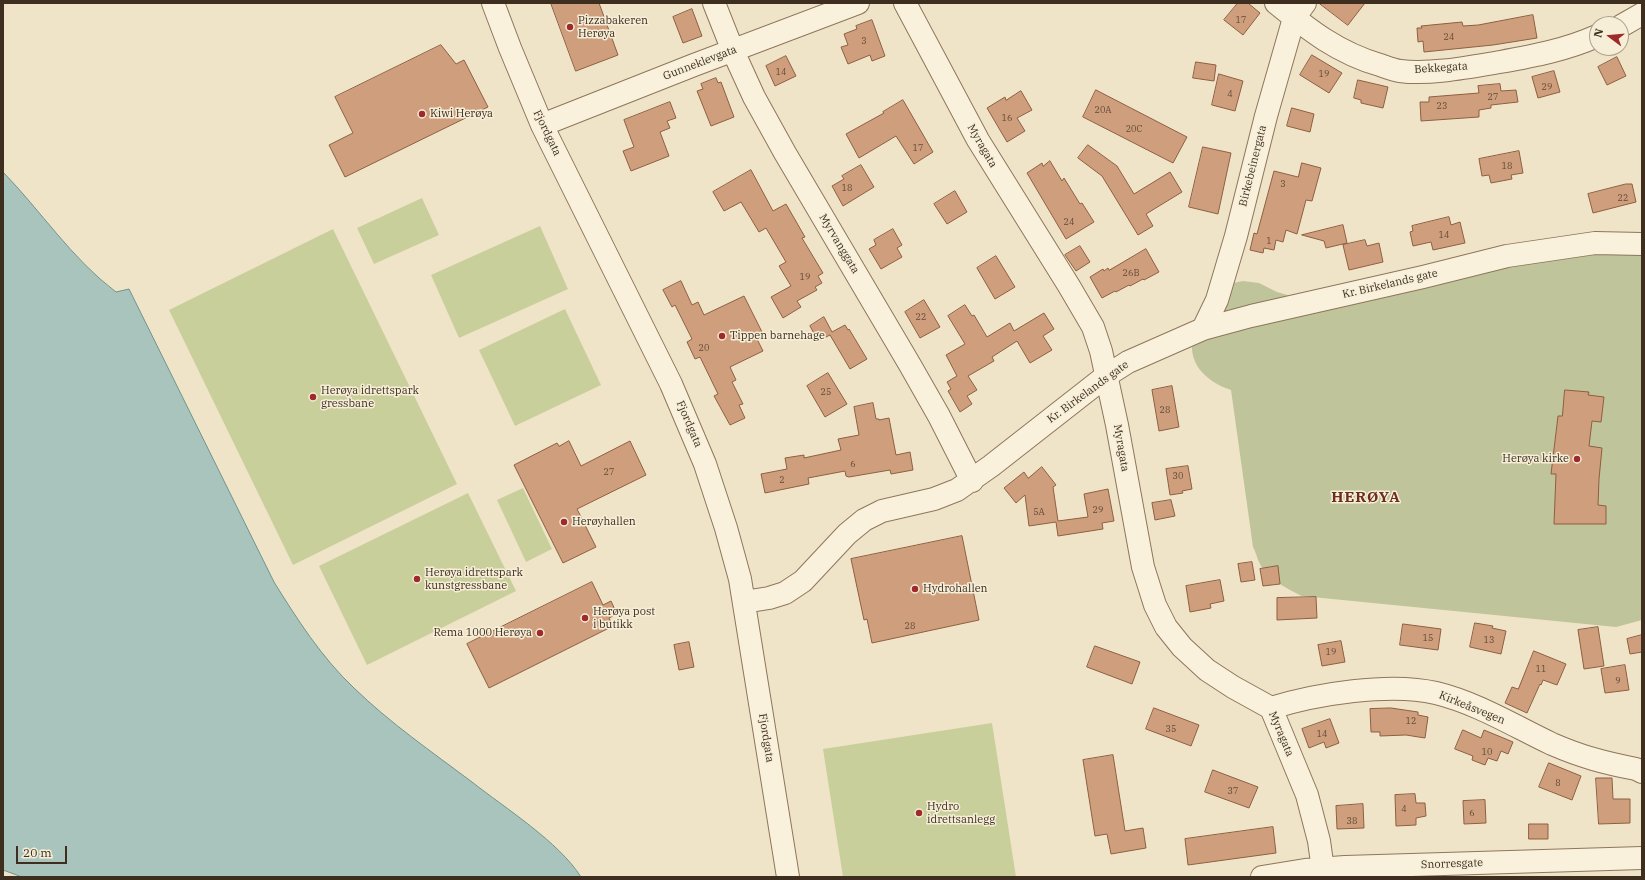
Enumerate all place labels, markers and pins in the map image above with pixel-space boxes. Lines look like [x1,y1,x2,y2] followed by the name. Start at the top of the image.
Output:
[578,14,648,40] place label: Pizzabakeren Herøya
[565,22,575,32] marker: Pizzabakeren Herøya
[430,107,493,121] place label: Kiwi Herøya
[417,109,427,119] marker: Kiwi Herøya
[730,329,825,343] place label: Tippen barnehage
[717,331,727,341] marker: Tippen barnehage
[321,384,419,410] place label: Herøya idrettspark gressbane
[308,392,318,402] marker: Herøya idrettspark gressbane
[1502,452,1569,466] place label: Herøya kirke
[1572,454,1582,464] marker: Herøya kirke
[572,515,636,529] place label: Herøyhallen
[559,517,569,527] marker: Herøyhallen
[425,566,523,592] place label: Herøya idrettspark kunstgressbane
[412,574,422,584] marker: Herøya idrettspark kunstgressbane
[923,582,988,596] place label: Hydrohallen
[910,584,920,594] marker: Hydrohallen
[593,605,655,631] place label: Herøya post i butikk
[580,613,590,623] marker: Herøya post i butikk
[434,626,532,640] place label: Rema 1000 Herøya
[535,628,545,638] marker: Rema 1000 Herøya
[927,800,995,826] place label: Hydro idrettsanlegg
[914,808,924,818] marker: Hydro idrettsanlegg

